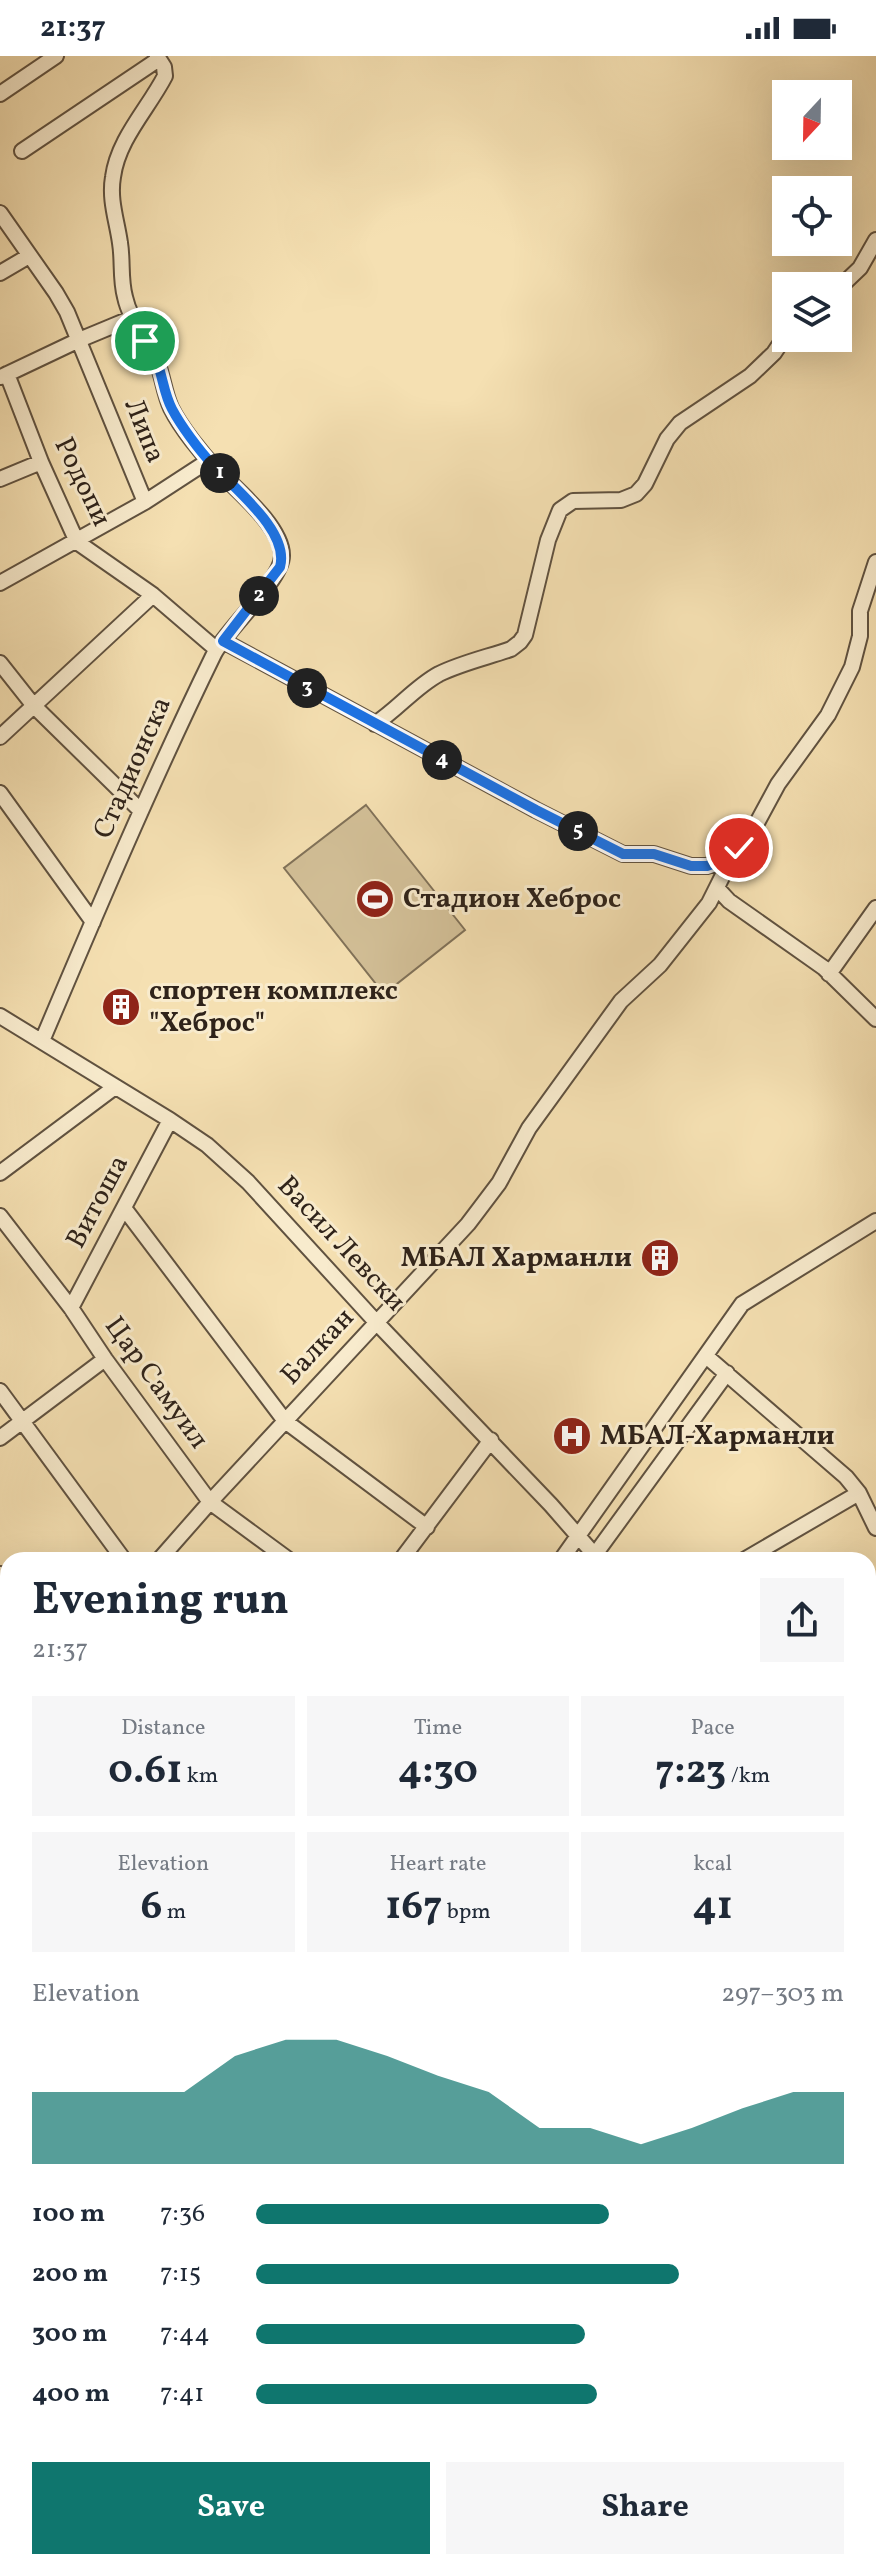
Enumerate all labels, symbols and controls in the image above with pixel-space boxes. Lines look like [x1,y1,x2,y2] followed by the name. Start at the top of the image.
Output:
[40,7,106,49] text: 21:37
[772,80,852,160] north arrow
[772,80,852,352] map controls
[772,176,852,256] button: locate
[772,272,852,352] button: layers
[111,307,179,375] pin
[123,319,167,363] icon: arrive
[114,393,174,469] street label: Липа
[44,431,120,533] street label: Родопи
[200,453,240,493] pin: 1
[216,457,224,488] text: 1
[239,576,279,616] pin: 2
[253,580,265,611] text: 2
[287,668,327,708] pin: 3
[301,672,313,703] text: 3
[84,691,182,845] street label: Стадионска
[422,740,462,780] pin: 4
[435,744,449,775] text: 4
[558,811,598,851] pin: 5
[705,814,773,882] pin
[573,815,583,846] text: 5
[717,826,761,870] icon: check
[354,878,396,920] sports icon: Стадион Хеброс
[403,880,621,919] place label: Стадион Хеброс
[149,972,398,1043] place label: спортен комплекс "Хеброс"
[100,986,142,1028] building icon: спортен комплекс "Хеброс"
[57,1148,139,1256] street label: Витоша
[268,1168,414,1320] street label: Васил Левски
[639,1237,681,1279] building icon: МБАЛ Харманли
[401,1239,632,1278] place label: МБАЛ Харманли
[272,1300,364,1394] street label: Балкан
[95,1309,217,1457] street label: Цар Самуил
[551,1415,593,1457] hospital icon: МБАЛ-Харманли
[600,1417,835,1456] place label: МБАЛ-Харманли
[32,1571,289,1632] text: Evening run
[760,1578,844,1662] button: share
[32,1632,88,1668] text: 21:37
[121,1713,205,1744] text: Distance
[414,1713,462,1744] text: Time
[691,1713,735,1744] text: Pace
[108,1744,182,1800] text: 0.61
[398,1744,478,1800] text: 4:30
[655,1744,726,1800] text: 7:23
[182,1761,218,1792] text: km
[726,1761,770,1792] text: /km
[118,1849,209,1880] text: Elevation
[389,1849,487,1880] text: Heart rate
[693,1849,732,1880] text: kcal
[140,1880,162,1936] text: 6
[385,1880,442,1936] text: 167
[692,1880,733,1936] text: 41
[162,1897,186,1928] text: m
[442,1897,491,1928] text: bpm
[32,1976,140,2012] text: Elevation
[721,1976,844,2012] text: 297–303 m
[32,2196,105,2232] text: 100 m
[160,2196,205,2232] text: 7:36
[32,2256,108,2292] text: 200 m
[160,2256,201,2292] text: 7:15
[32,2316,108,2352] text: 300 m
[160,2316,210,2352] text: 7:44
[32,2376,110,2412] text: 400 m
[160,2376,204,2412] text: 7:41
[32,2462,430,2554] button: Save
[446,2462,844,2554] button: Share

